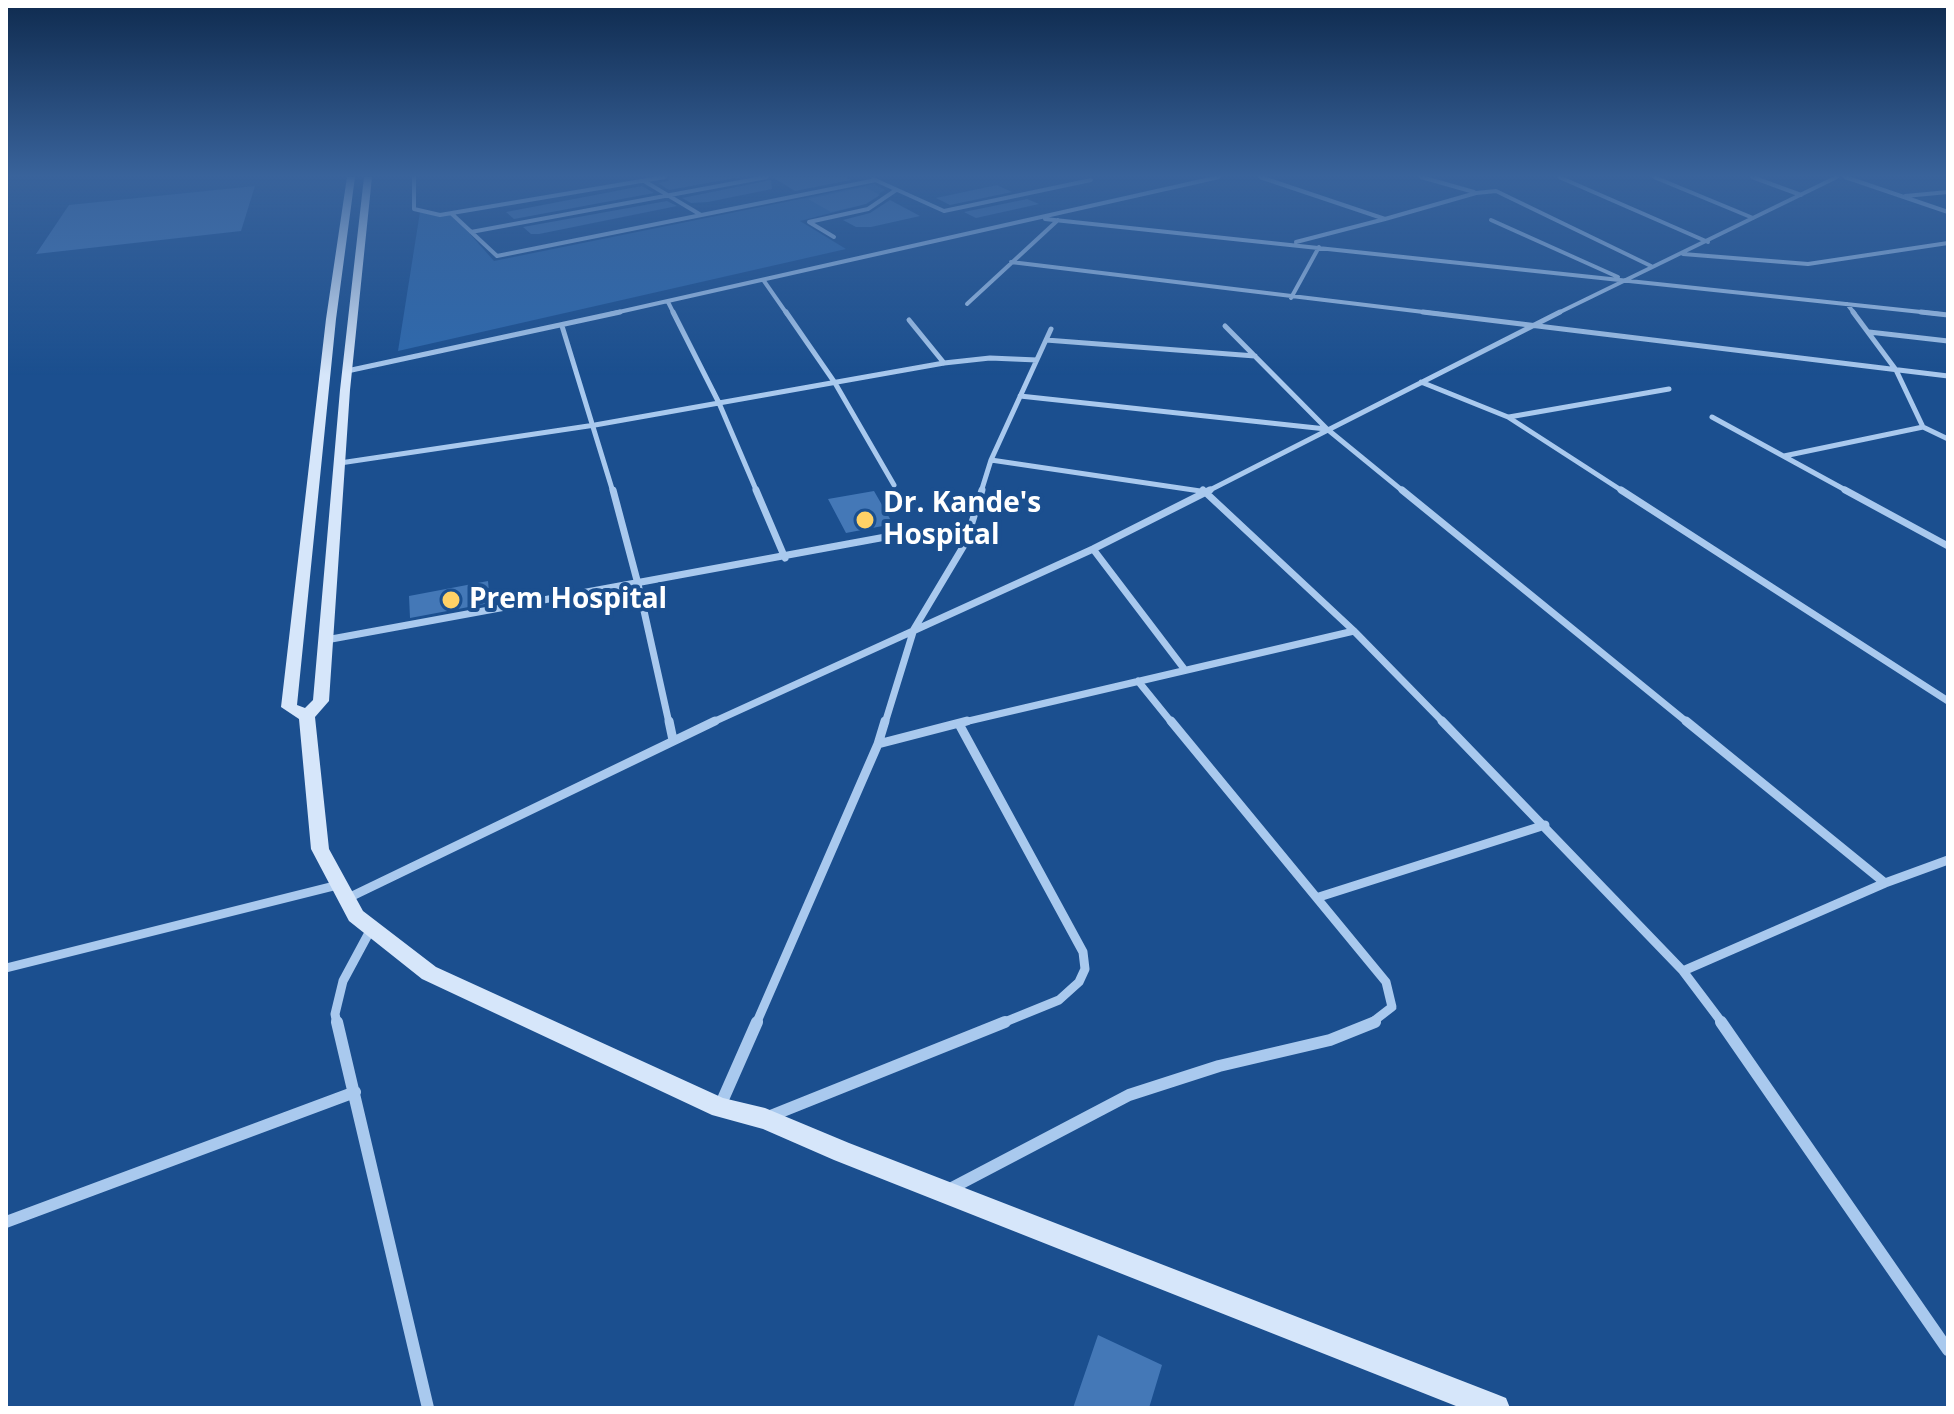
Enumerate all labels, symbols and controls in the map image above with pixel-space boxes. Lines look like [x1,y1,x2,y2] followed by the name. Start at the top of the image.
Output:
[883,487,1041,553] place label: Dr. Kande's Hospital
[854,509,876,531] marker: Dr. Kande's Hospital
[469,583,667,617] place label: Prem Hospital
[440,589,462,611] marker: Prem Hospital

